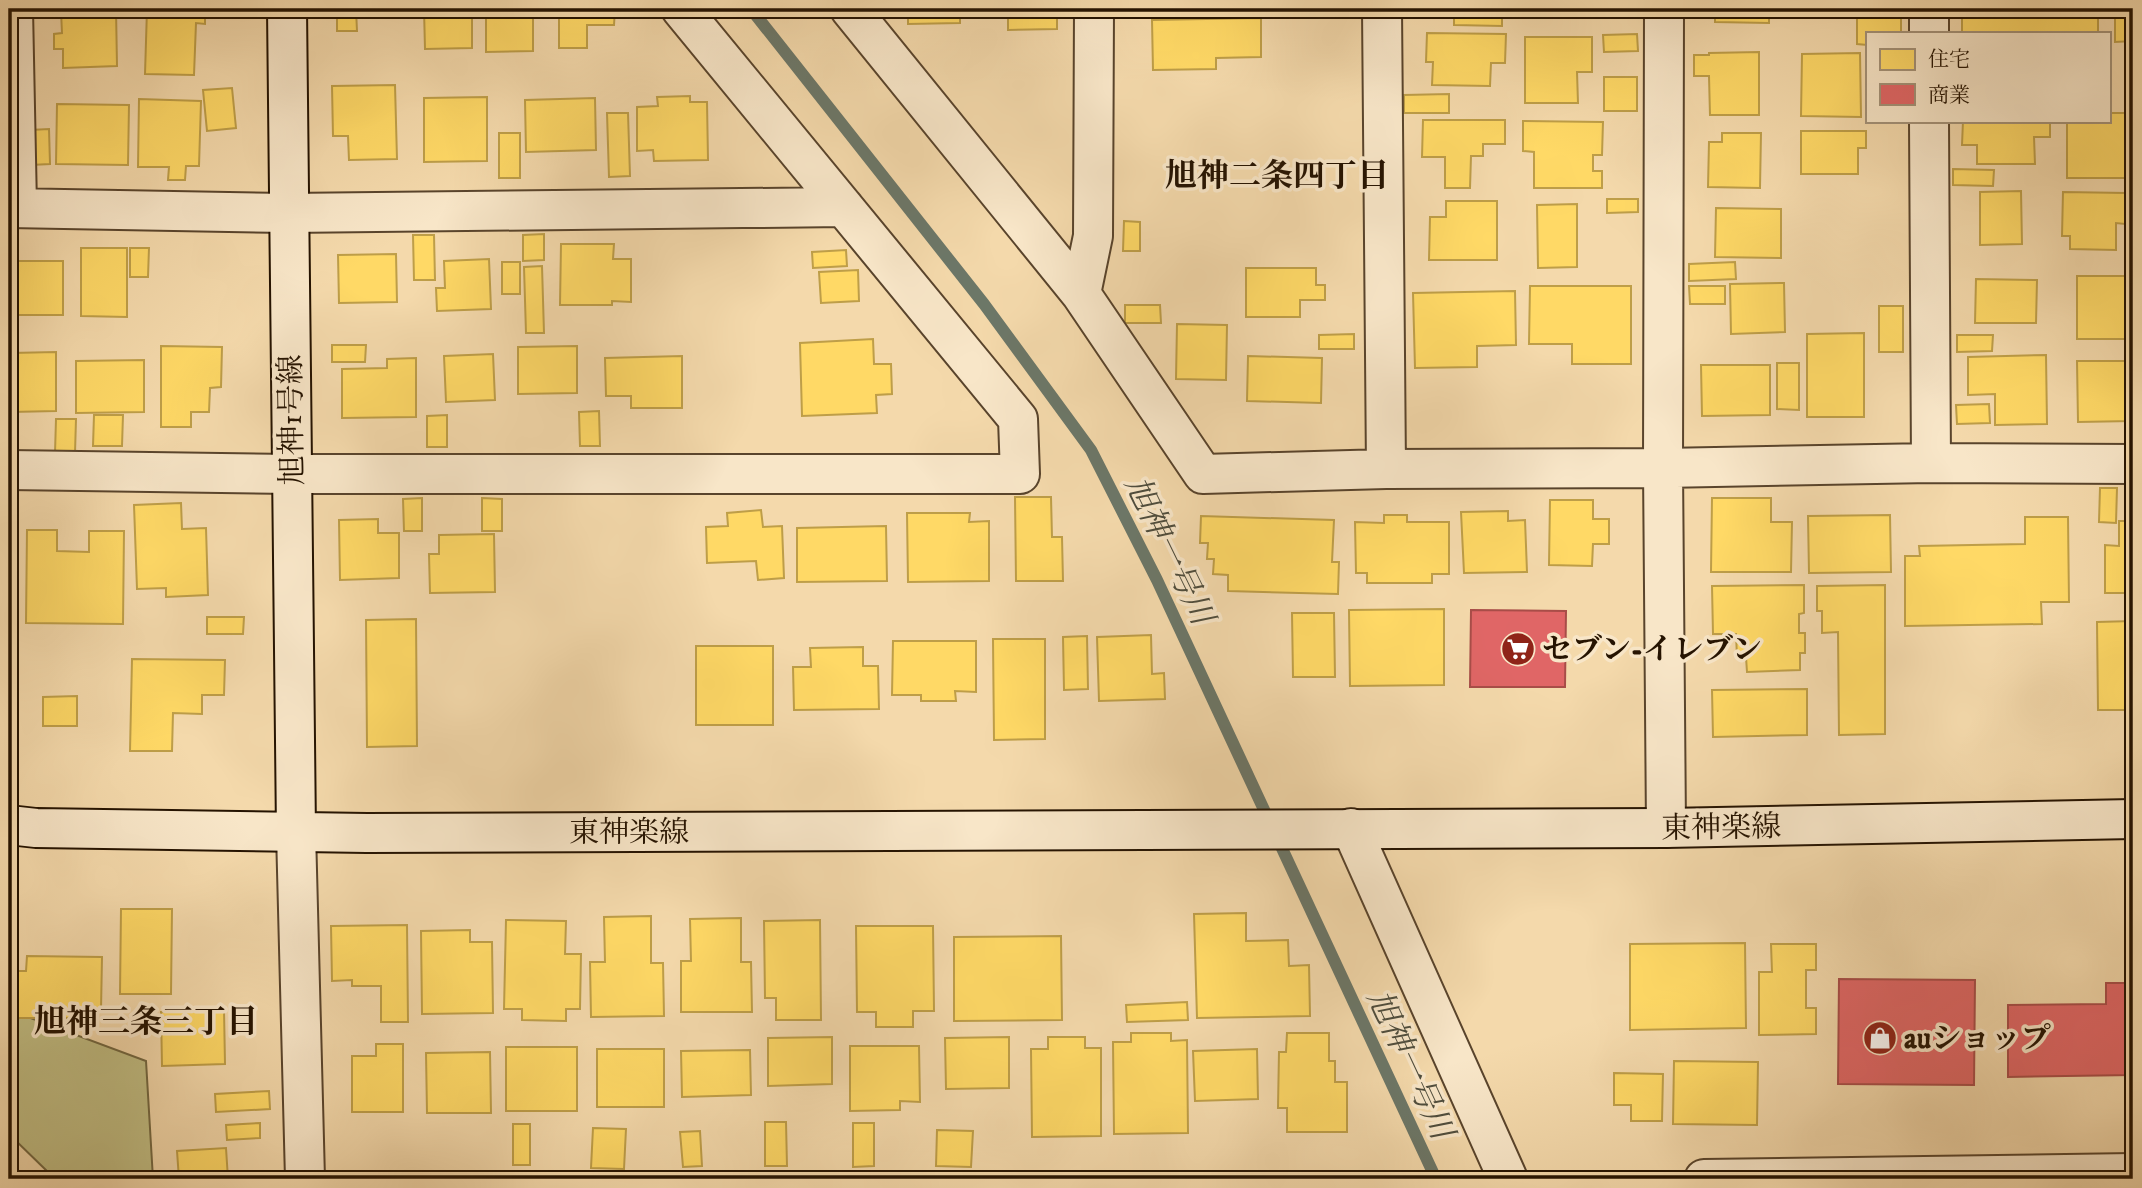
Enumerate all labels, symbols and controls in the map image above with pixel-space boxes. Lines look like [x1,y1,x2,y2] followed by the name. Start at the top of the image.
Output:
[1866,32,2110,122] legend
[1928,47,1970,73] text: 住宅
[1928,83,1970,109] text: 商業
[1165,157,1389,197] district label: 旭神二条四丁目
[273,354,312,486] street label: 旭神1号線
[1115,470,1223,634] water label: 旭神一号川
[1499,630,1537,668] supermarket icon: セブン-イレブン
[1542,632,1762,669] place label: セブン-イレブン
[1661,809,1781,848] street label: 東神楽線
[569,815,689,852] street label: 東神楽線
[1357,984,1462,1149] water label: 旭神一号川
[34,1003,258,1043] district label: 旭神三条三丁目
[1861,1019,1899,1057] shop icon: auショップ
[1904,1021,2051,1058] place label: auショップ

